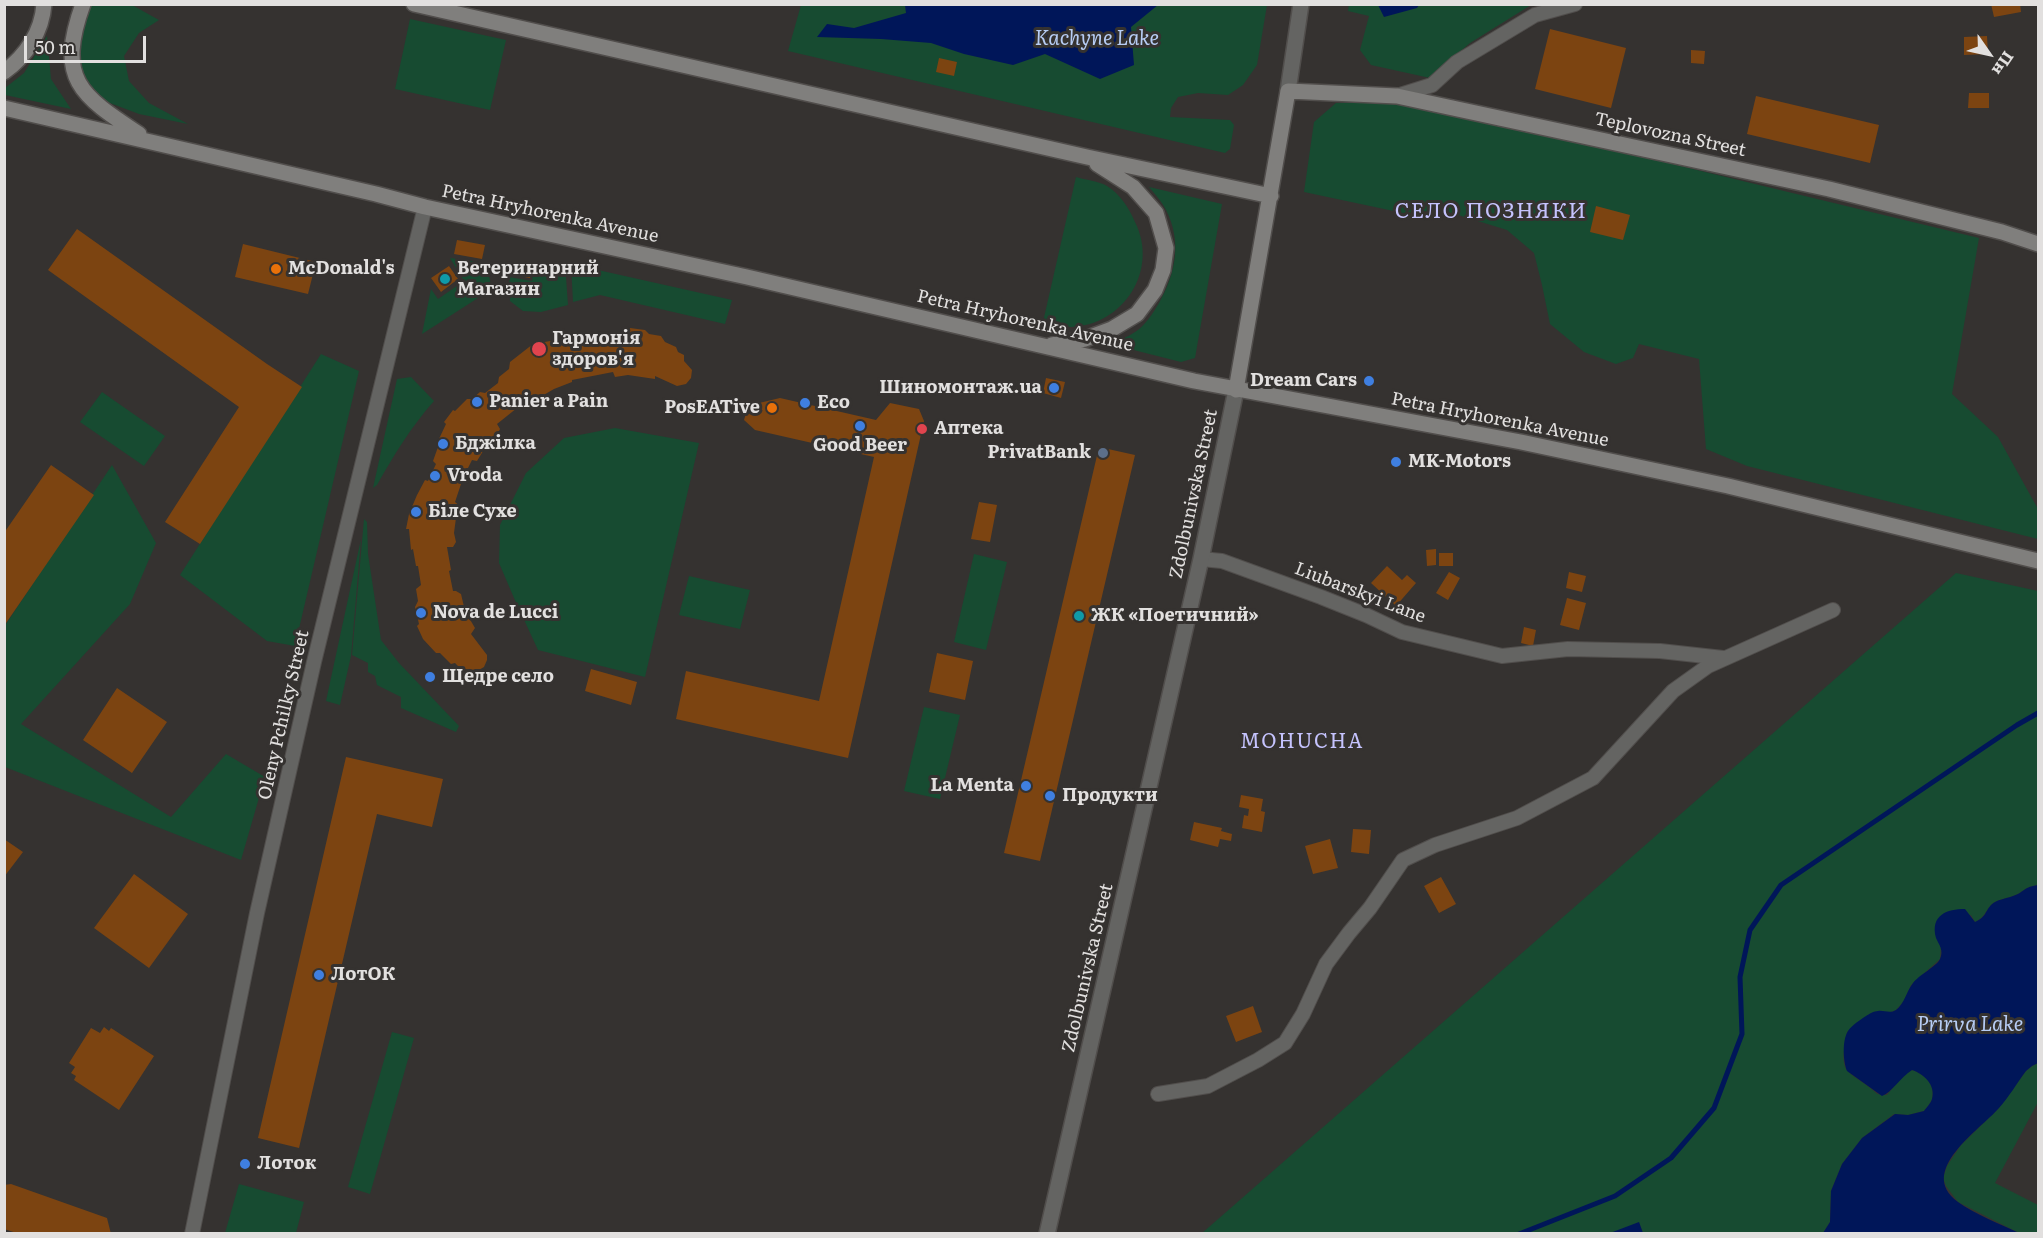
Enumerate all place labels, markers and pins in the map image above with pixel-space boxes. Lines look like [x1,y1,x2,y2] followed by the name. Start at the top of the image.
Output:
[288,258,394,280] place label: McDonald's
[457,258,599,300] place label: Ветеринарний Магазин
[269,262,283,276] marker: McDonald's
[438,272,452,286] marker: Ветеринарний Магазин
[552,328,641,370] place label: Гармонія здоров'я
[530,340,548,358] marker: Гармонія здоров'я
[1250,370,1357,392] place label: Dream Cars
[1362,374,1376,388] marker: Dream Cars
[879,377,1042,399] place label: Шиномонтаж.ua
[1047,381,1061,395] marker: Шиномонтаж.ua
[489,391,608,413] place label: Panier a Pain
[817,392,850,414] place label: Eco
[470,395,484,409] marker: Panier a Pain
[798,396,812,410] marker: Eco
[664,397,760,419] place label: PosEATive
[765,401,779,415] marker: PosEATive
[934,418,1003,440] place label: Аптека
[853,419,867,433] marker: Good Beer
[915,422,929,436] marker: Аптека
[455,433,536,455] place label: Бджілка
[813,435,907,457] place label: Good Beer
[436,437,450,451] marker: Бджілка
[987,442,1091,464] place label: PrivatBank
[1096,446,1110,460] marker: PrivatBank
[1408,451,1511,473] place label: MK-Motors
[1389,455,1403,469] marker: MK-Motors
[447,465,502,487] place label: Vroda
[428,469,442,483] marker: Vroda
[428,501,517,523] place label: Біле Сухе
[409,505,423,519] marker: Біле Сухе
[433,602,558,624] place label: Nova de Lucci
[1091,605,1259,627] place label: ЖК «Поетичний»
[414,606,428,620] marker: Nova de Lucci
[1072,609,1086,623] marker: ЖК «Поетичний»
[442,666,554,688] place label: Щедре село
[423,670,437,684] marker: Щедре село
[931,775,1014,797] place label: La Menta
[1019,779,1033,793] marker: La Menta
[1062,785,1158,807] place label: Продукти
[1043,789,1057,803] marker: Продукти
[331,964,395,986] place label: ЛотОК
[312,968,326,982] marker: ЛотОК
[257,1153,316,1175] place label: Лоток
[238,1157,252,1171] marker: Лоток

